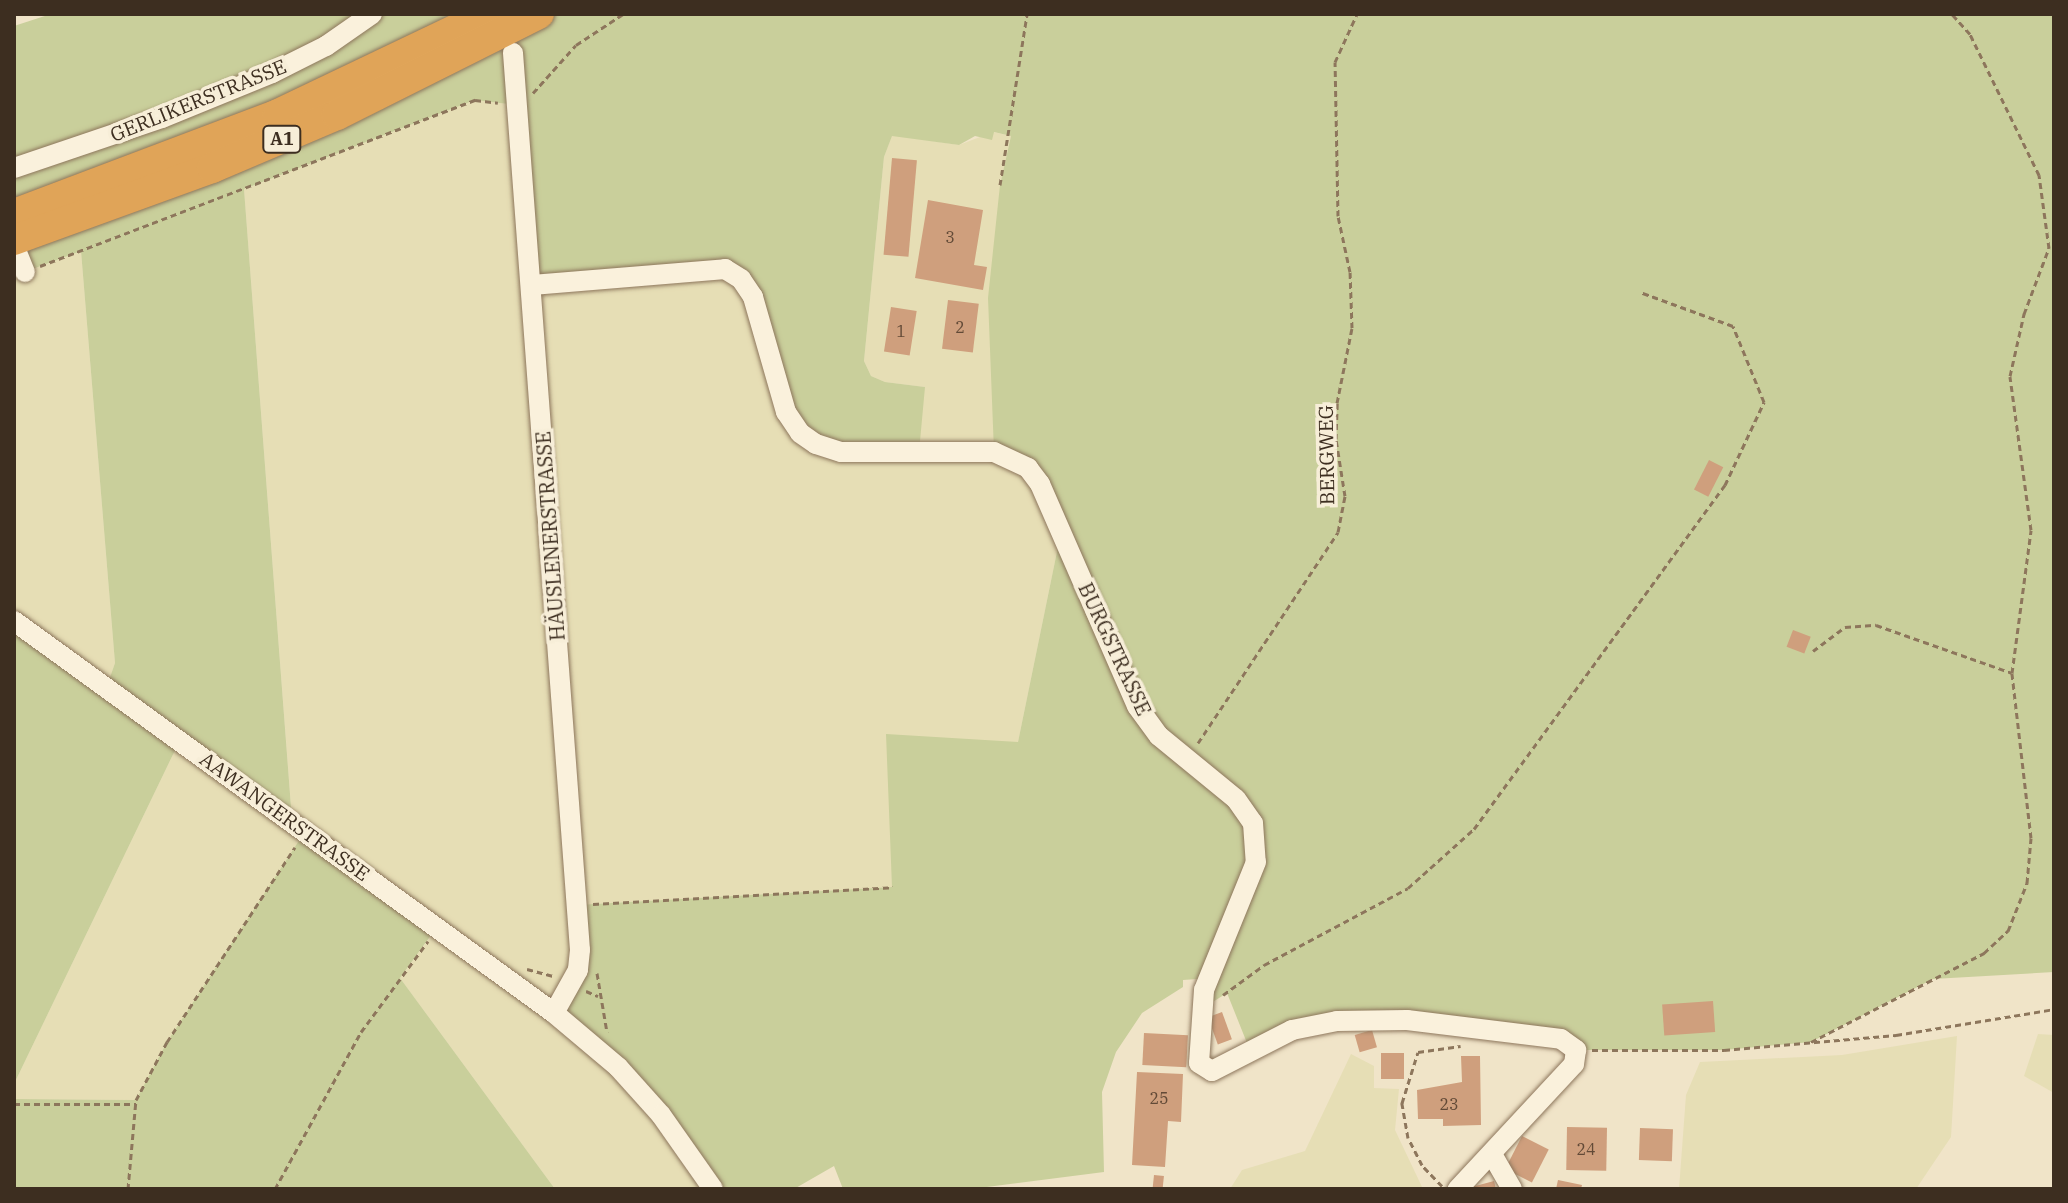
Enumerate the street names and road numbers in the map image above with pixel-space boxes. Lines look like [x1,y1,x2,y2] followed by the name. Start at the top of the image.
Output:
[106,54,290,146] street label: GERLIKERSTRASSE
[262,125,302,153] road number: A1
[1313,405,1339,505] street label: BERGWEG
[531,430,569,642] street label: HÄUSLENERSTRASSE
[1074,579,1156,719] street label: BURGSTRASSE
[196,746,374,886] street label: AAWANGERSTRASSE

